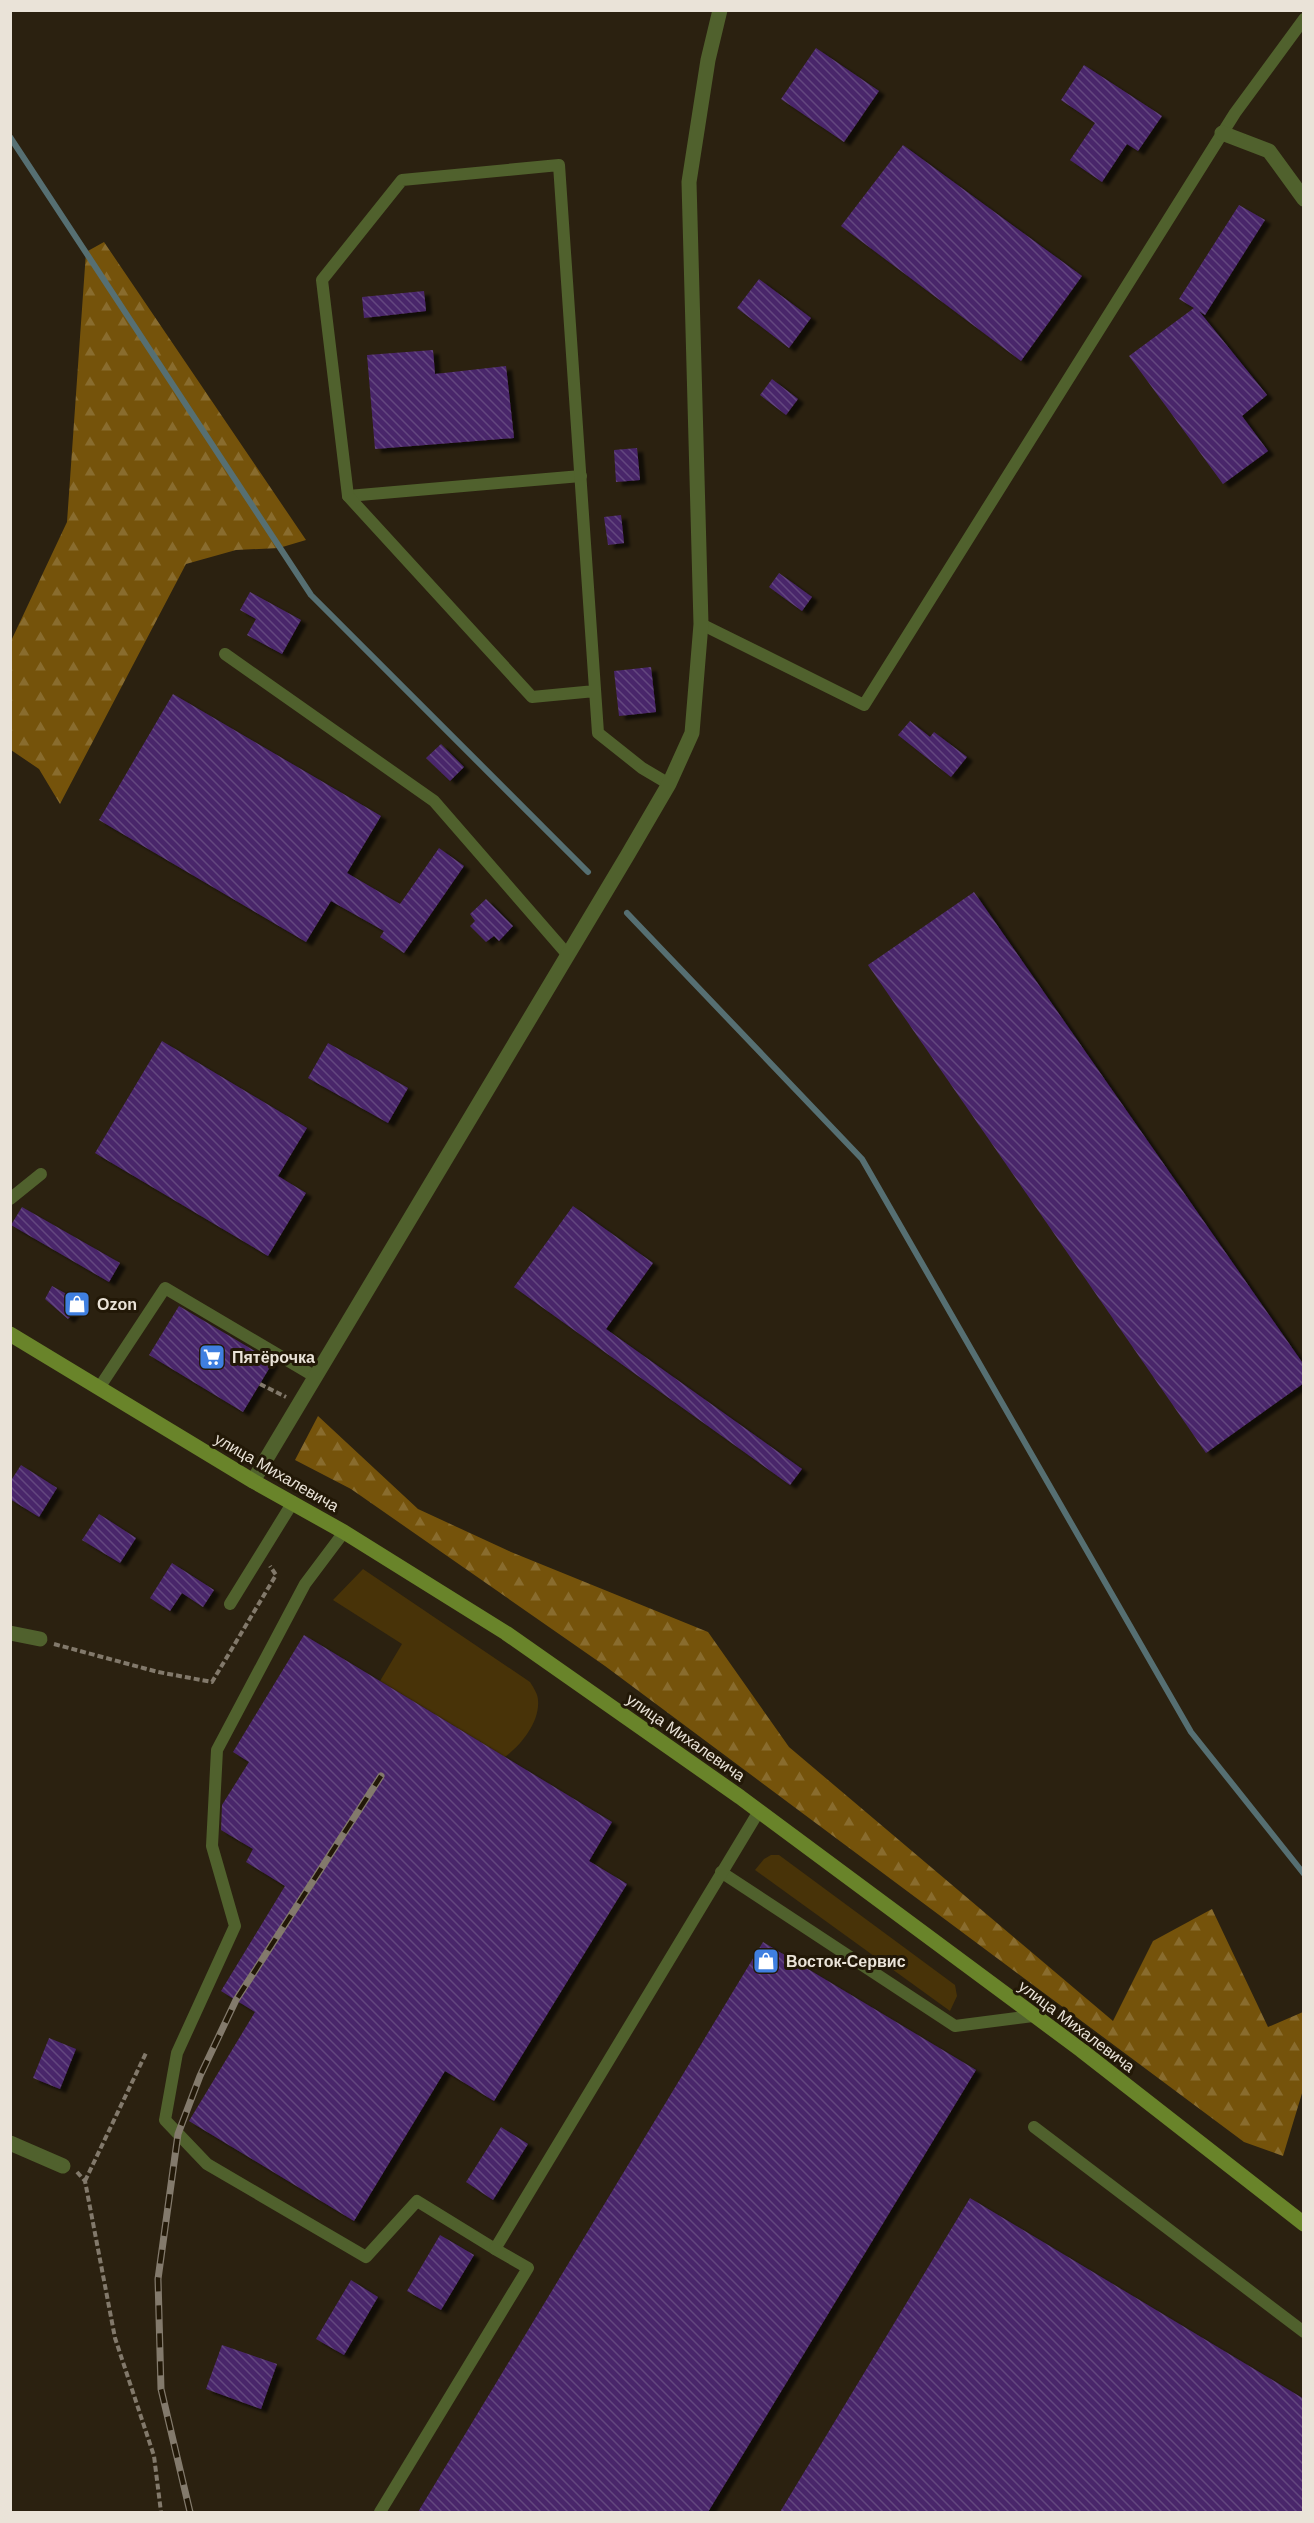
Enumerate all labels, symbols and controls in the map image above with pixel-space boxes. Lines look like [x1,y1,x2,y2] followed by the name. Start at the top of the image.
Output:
[62,1289,92,1319] shop icon: Ozon
[97,1296,137,1313] place label: Ozon
[197,1342,227,1372] supermarket icon: Пятёрочка
[232,1349,315,1366] place label: Пятёрочка
[212,1430,342,1515] street label: улица Михалевича
[623,1690,748,1785] street label: улица Михалевича
[751,1946,781,1976] shop icon: Восток-Сервис
[786,1953,906,1970] place label: Восток-Сервис
[1016,1977,1138,2075] street label: улица Михалевича

